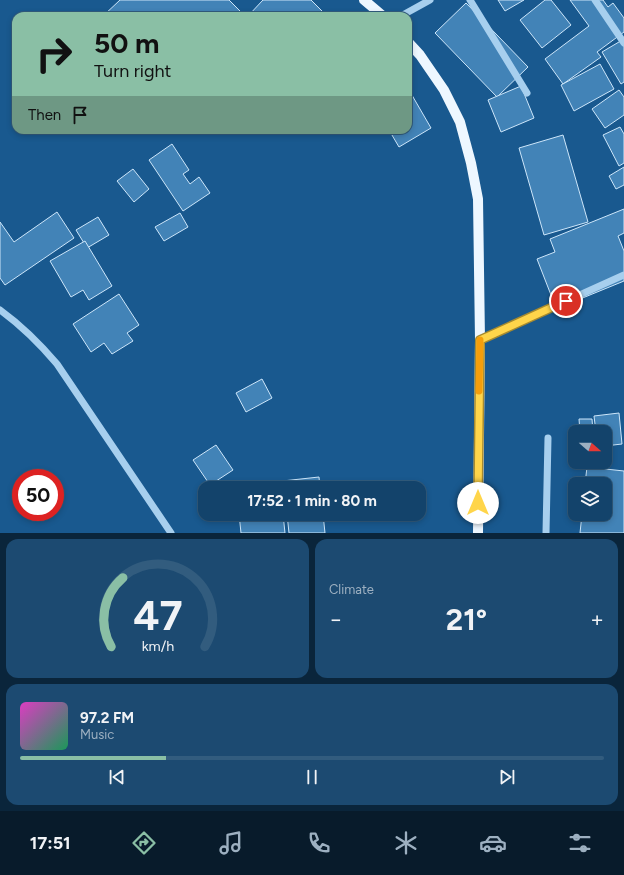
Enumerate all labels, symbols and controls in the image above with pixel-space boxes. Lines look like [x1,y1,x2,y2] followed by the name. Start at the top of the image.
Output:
[94,26,160,60] text: 50 m
[28,28,80,80] icon: right
[94,60,171,82] text: Turn right
[69,104,91,126] icon: arrive
[28,106,61,124] text: Then
[549,284,583,318] pin
[555,290,577,312] icon: arrive
[568,425,612,469] north arrow
[568,425,612,521] map controls
[12,469,64,521] speed limit sign: 50
[568,477,612,521] button: layers
[457,482,499,524] position arrow
[247,492,377,510] text: 17:52 · 1 min · 80 m
[329,582,374,597] text: Climate
[133,589,182,639] text: 47
[446,601,487,638] text: 21°
[329,606,343,633] text: −
[590,606,604,633] text: +
[141,636,174,654] text: km/h
[80,709,134,727] text: 97.2 FM
[80,727,114,742] text: Music
[106,766,128,788] icon: previous
[301,766,323,788] icon: pause
[496,766,518,788] icon: next
[130,829,158,857] icon: directions
[217,829,245,857] icon: music
[305,829,333,857] icon: phone
[392,829,420,857] icon: climate
[479,829,507,857] icon: car
[566,829,594,857] icon: filters
[30,832,71,854] text: 17:51

